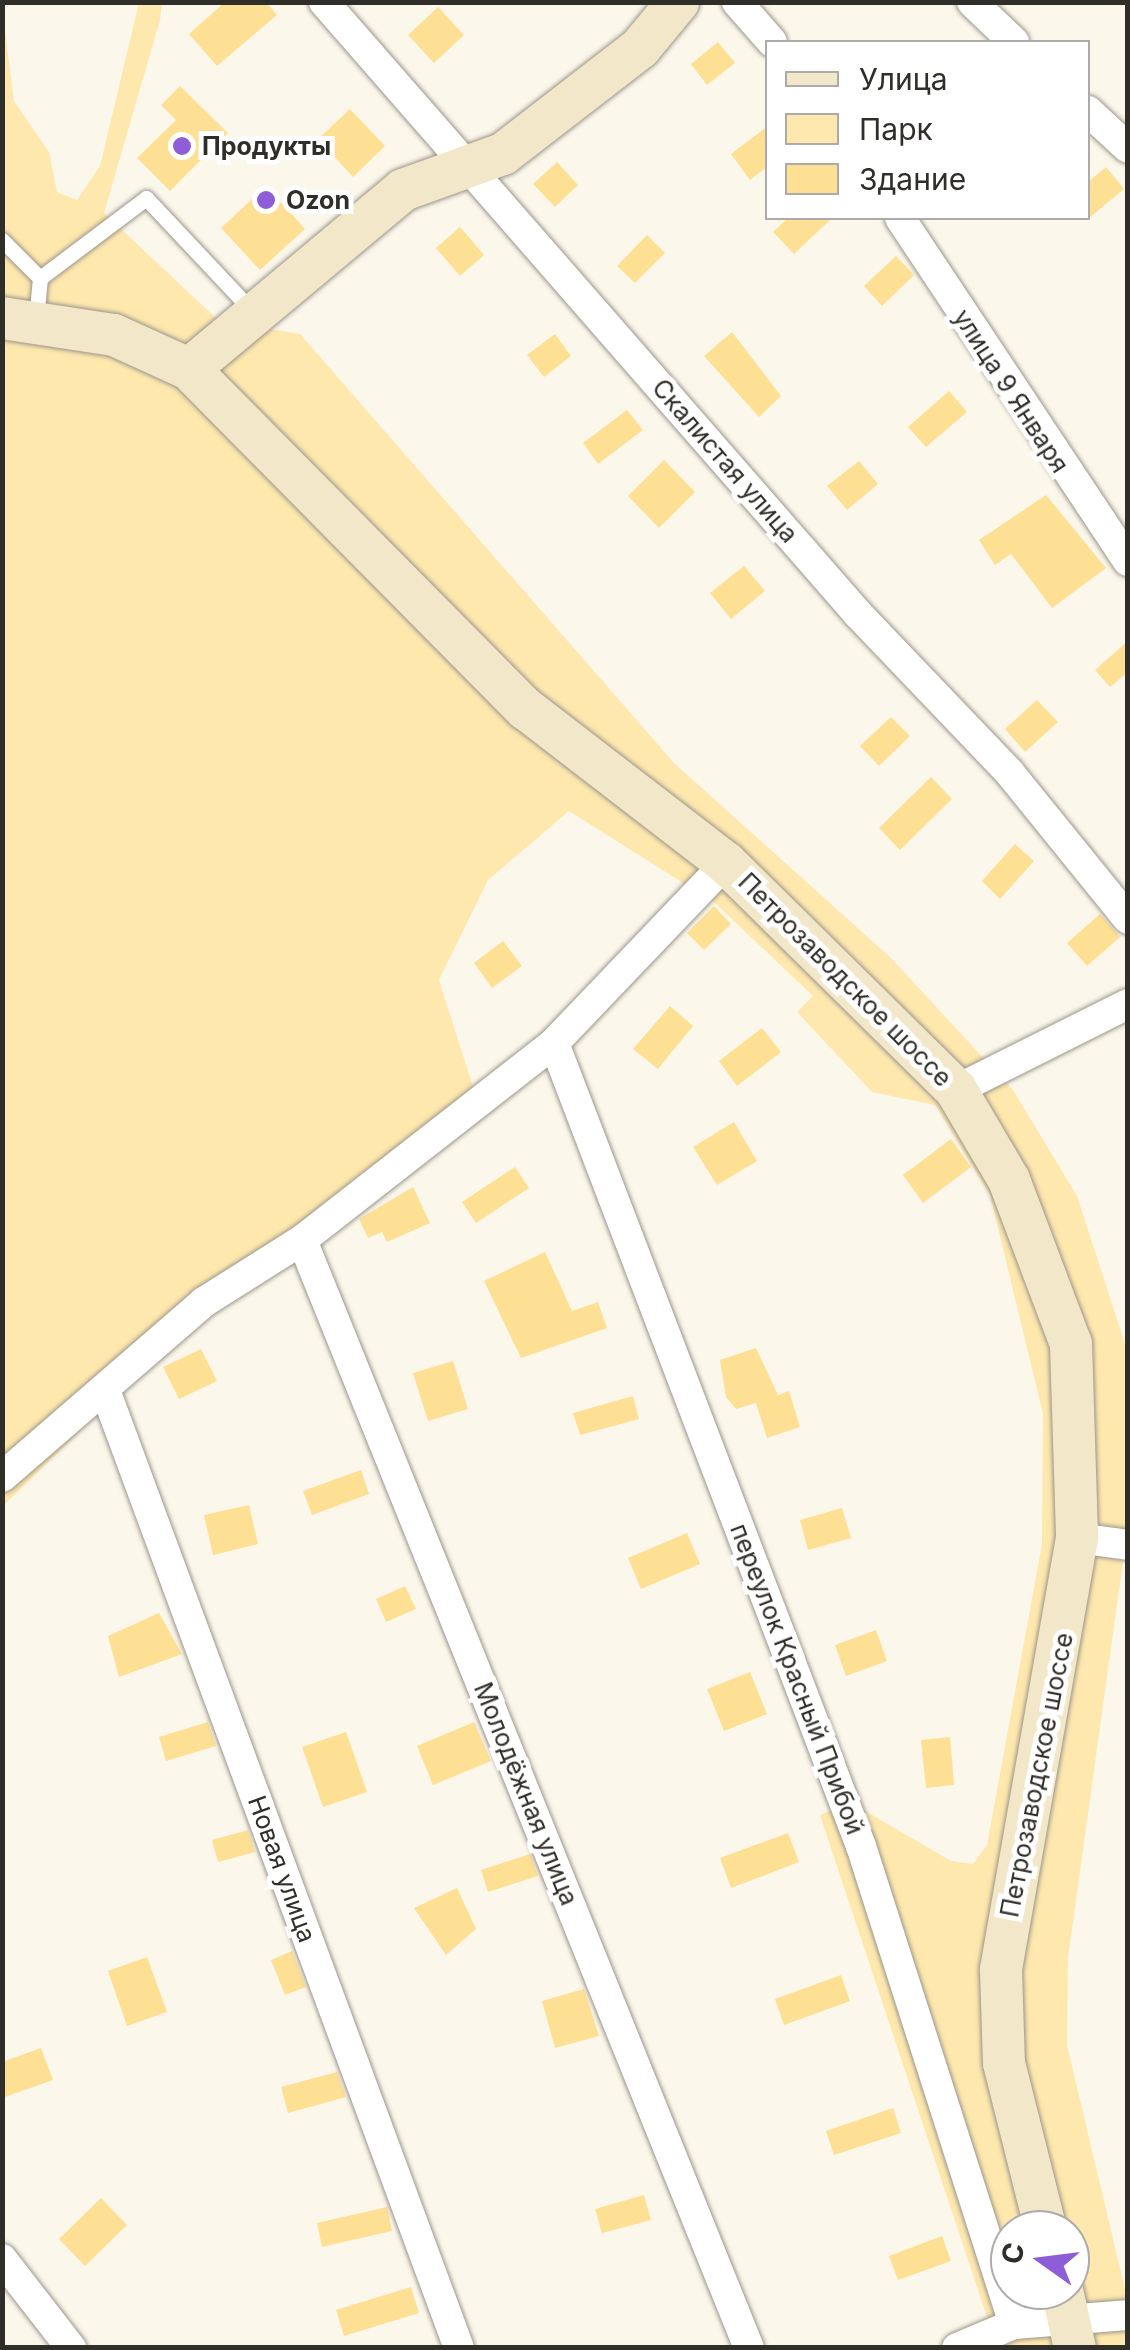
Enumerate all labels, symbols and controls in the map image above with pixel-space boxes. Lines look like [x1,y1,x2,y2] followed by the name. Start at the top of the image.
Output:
[765,40,1090,220] legend
[859,61,948,97] text: Улица
[859,111,933,147] text: Парк
[202,131,331,161] place label: Продукты
[171,135,193,157] marker: Продукты
[859,161,966,197] text: Здание
[286,185,350,215] place label: Ozon
[255,189,277,211] marker: Ozon
[947,304,1075,478] street label: улица 9 Января
[646,373,804,549] street label: Скалистая улица
[732,867,958,1093] street label: Петрозаводское шоссе
[724,1519,870,1839] street label: переулок Красный Прибой
[995,1630,1079,1920] street label: Петрозаводское шоссе
[468,1678,584,1910] street label: Молодёжная улица
[242,1792,322,1946] street label: Новая улица
[990,2210,1090,2310] north arrow
[994,2239,1032,2267] text: С

